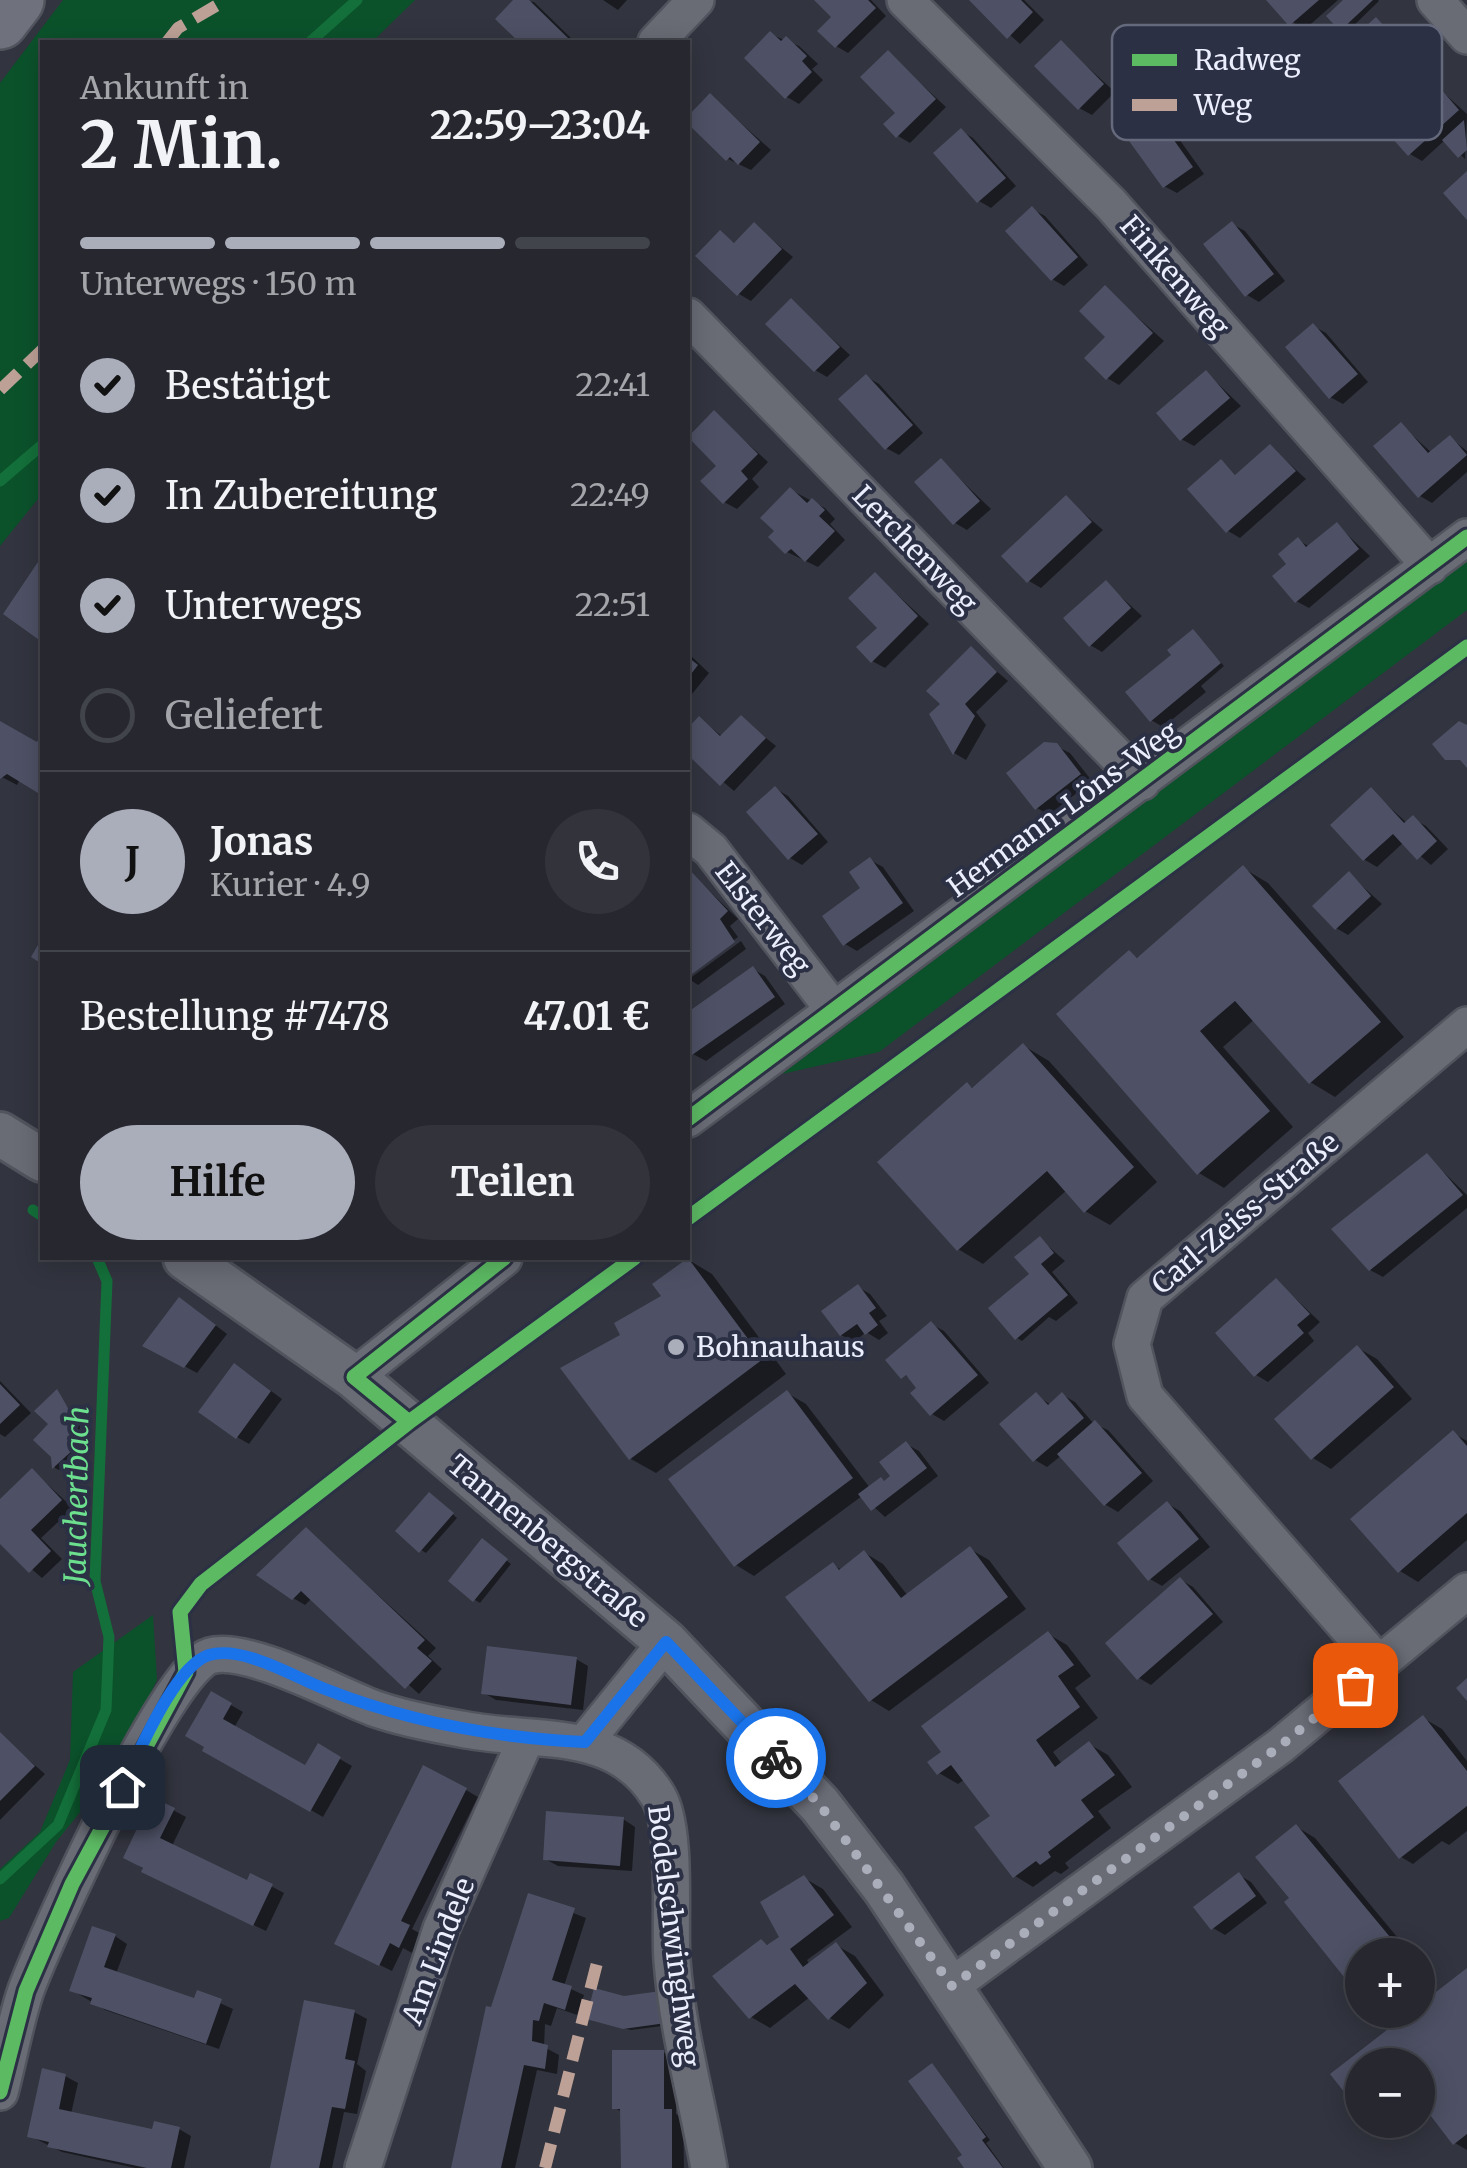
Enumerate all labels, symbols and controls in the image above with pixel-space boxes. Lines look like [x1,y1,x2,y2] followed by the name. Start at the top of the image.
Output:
[1112,25,1442,140] legend
[1194,42,1301,78] text: Radweg
[80,68,249,108] text: Ankunft in
[1193,87,1252,123] text: Weg
[430,102,650,149] text: 22:59–23:04
[80,104,283,186] text: 2 Min.
[1112,208,1238,344] street label: Finkenweg
[80,264,357,304] text: Unterwegs · 150 m
[80,358,135,413] icon: check
[165,362,330,409] text: Bestätigt
[575,365,650,405] text: 22:41
[80,468,135,523] icon: check
[165,472,437,519] text: In Zubereitung
[570,475,650,515] text: 22:49
[845,477,985,621] street label: Lerchenweg
[80,578,135,633] icon: check
[165,582,362,629] text: Unterwegs
[575,585,650,625] text: 22:51
[165,692,323,739] text: Geliefert
[940,713,1186,905] street label: Hermann-Löns-Weg
[545,809,650,914] button: phone
[210,818,313,865] text: Jonas
[125,838,140,885] text: J
[708,854,818,982] street label: Elsterweg
[210,865,371,905] text: Kurier · 4.9
[80,993,390,1040] text: Bestellung #7478
[523,993,650,1040] text: 47.01 €
[1144,1124,1346,1302] street label: Carl-Zeiss-Straße
[80,1125,355,1240] button: Hilfe
[375,1125,650,1240] button: Teilen
[696,1329,865,1365] place label: Bohnauhaus
[665,1336,687,1358] marker: Bohnauhaus
[55,1406,97,1587] water label: Jauchertbach
[441,1447,655,1635] street label: Tannenbergstraße
[1313,1643,1398,1728] pin
[1328,1658,1383,1713] icon: bag
[726,1708,826,1808] courier
[749,1731,804,1786] icon: bike
[80,1745,165,1830] pin
[95,1760,150,1815] icon: home
[640,1803,708,2069] street label: Bodelschwinghweg
[393,1873,482,2030] street label: Am Lindele
[1345,1938,1435,2138] map controls
[1345,1938,1435,2028] button: +
[1345,2048,1435,2138] button: −

